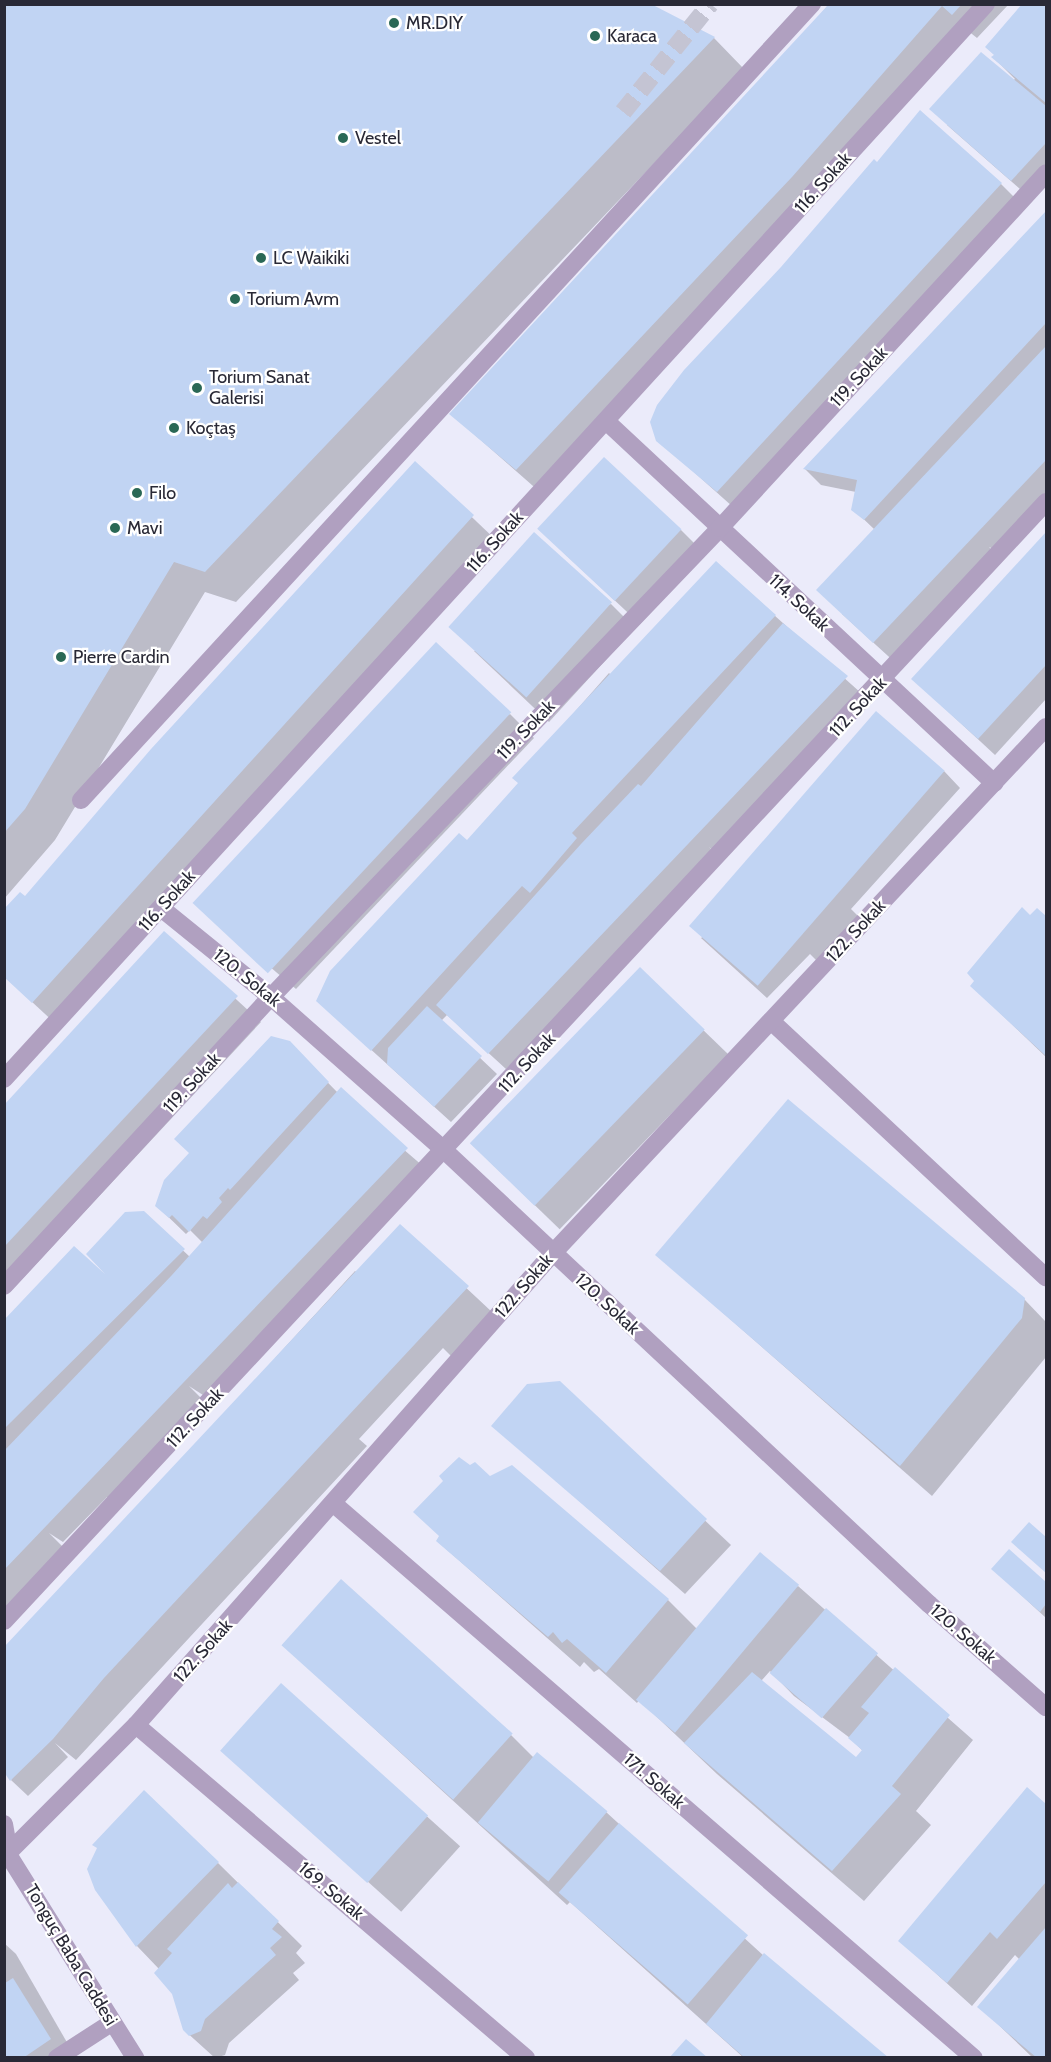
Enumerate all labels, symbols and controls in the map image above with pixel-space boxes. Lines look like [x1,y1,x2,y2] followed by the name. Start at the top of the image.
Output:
[406,12,463,34] place label: MR.DIY
[387,16,401,30] marker: MR.DIY
[607,25,657,47] place label: Karaca
[588,29,602,43] marker: Karaca
[355,127,401,149] place label: Vestel
[336,131,350,145] marker: Vestel
[790,148,856,218] street label: 116. Sokak
[273,247,349,269] place label: LC Waikiki
[254,251,268,265] marker: LC Waikiki
[247,288,339,310] place label: Torium Avm
[228,292,242,306] marker: Torium Avm
[826,342,892,412] street label: 119. Sokak
[209,367,310,410] place label: Torium Sanat Galerisi
[190,381,204,395] marker: Torium Sanat Galerisi
[186,417,236,439] place label: Koçtaş
[167,421,181,435] marker: Koçtaş
[149,482,176,504] place label: Filo
[130,486,144,500] marker: Filo
[462,507,528,577] street label: 116. Sokak
[127,517,162,539] place label: Mavi
[108,521,122,535] marker: Mavi
[764,570,834,636] street label: 114. Sokak
[73,646,170,668] place label: Pierre Cardin
[54,650,68,664] marker: Pierre Cardin
[825,673,891,741] street label: 112. Sokak
[492,696,560,764] street label: 119. Sokak
[134,866,200,936] street label: 116. Sokak
[822,895,890,967] street label: 122. Sokak
[209,944,285,1012] street label: 120. Sokak
[494,1029,560,1097] street label: 112. Sokak
[159,1048,225,1118] street label: 119. Sokak
[490,1250,558,1322] street label: 122. Sokak
[570,1269,644,1339] street label: 120. Sokak
[162,1384,228,1452] street label: 112. Sokak
[926,1599,1000,1669] street label: 120. Sokak
[169,1615,237,1687] street label: 122. Sokak
[619,1749,689,1813] street label: 171. Sokak
[294,1857,368,1925] street label: 169. Sokak
[20,1880,122,2030] street label: Tonguç Baba Caddesi

